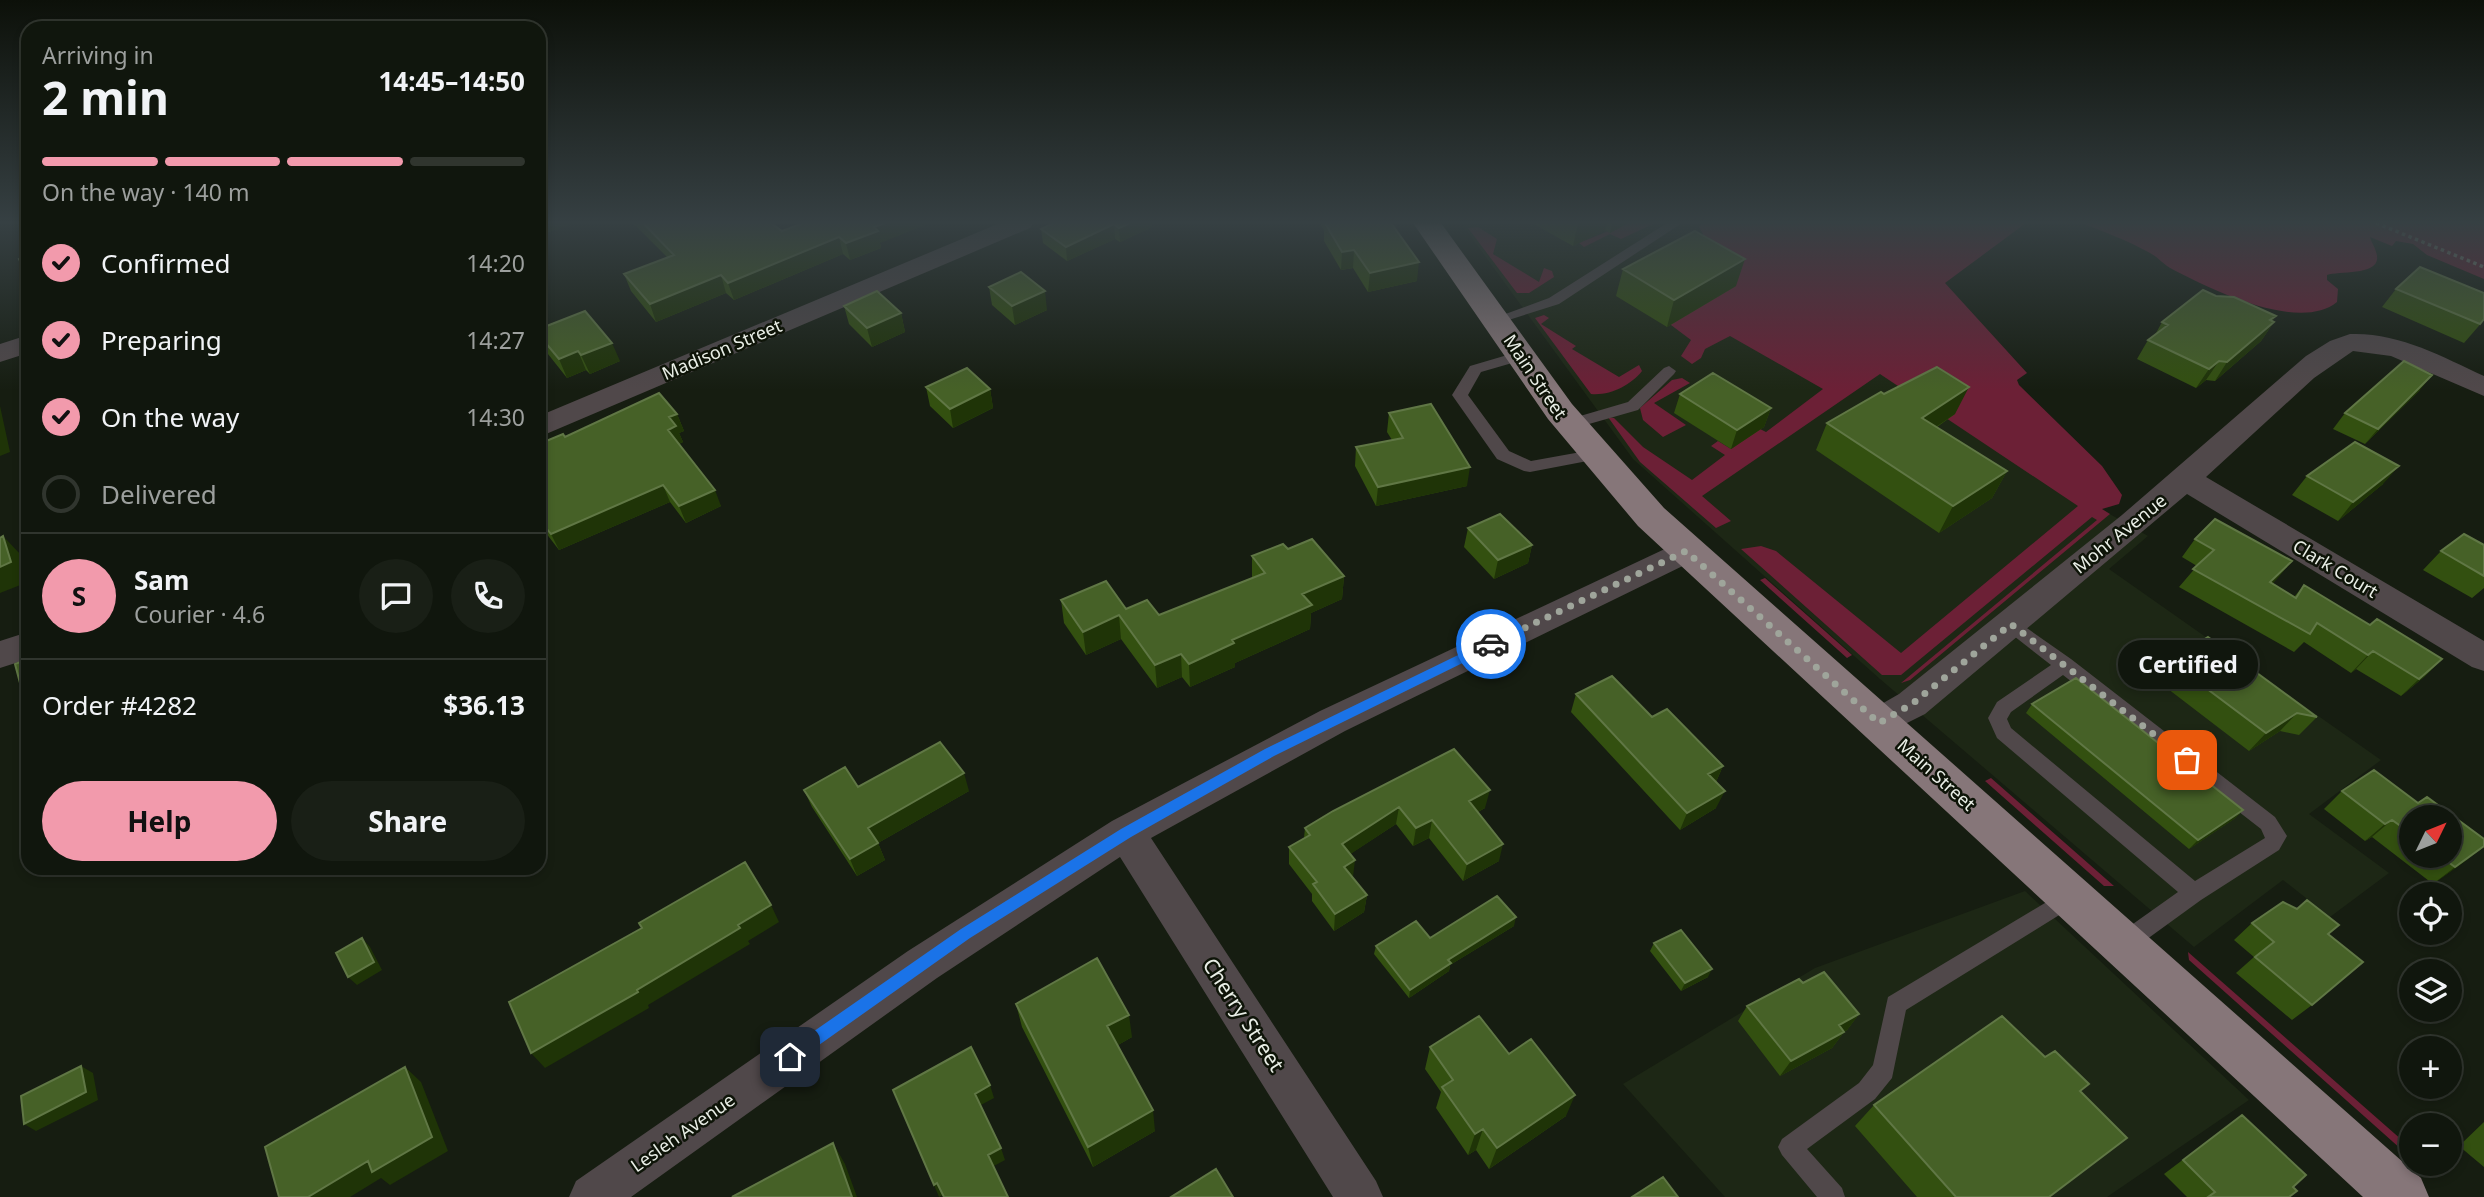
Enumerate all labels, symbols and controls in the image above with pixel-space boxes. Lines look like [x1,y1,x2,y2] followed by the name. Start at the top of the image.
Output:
[42,39,154,71] text: Arriving in
[378,63,525,99] text: 14:45–14:50
[42,66,169,128] text: 2 min
[42,176,249,208] text: On the way · 140 m
[42,244,80,282] icon: check
[101,245,231,281] text: Confirmed
[466,247,525,279] text: 14:20
[658,313,786,385] street label: Madison Street
[42,321,80,359] icon: check
[101,322,222,358] text: Preparing
[466,324,525,356] text: 14:27
[1499,329,1573,424] street label: Main Street
[42,398,80,436] icon: check
[101,399,239,435] text: On the way
[466,401,525,433] text: 14:30
[101,476,217,512] text: Delivered
[2068,488,2171,578] street label: Mohr Avenue
[2289,533,2383,603] street label: Clark Court
[359,559,433,633] button: chat
[451,559,525,633] button: phone
[134,562,189,598] text: Sam
[72,578,86,614] text: S
[134,598,265,630] text: Courier · 4.6
[1456,609,1526,679] courier
[1472,625,1510,663] icon: car
[2117,641,2257,690] callout: Certified
[2138,648,2238,680] text: Certified
[42,687,197,723] text: Order #4282
[443,687,525,723] text: $36.13
[2157,730,2217,790] pin
[1893,733,1981,816] street label: Main Street
[2168,741,2206,779] icon: bag
[42,781,277,861] button: Help
[291,781,525,861] button: Share
[2399,805,2462,868] north arrow
[2399,805,2462,1176] map controls
[2399,882,2462,945] button: locate
[1197,952,1291,1077] street label: Cherry Street
[2399,959,2462,1022] button: layers
[760,1027,820,1087] pin
[2399,1036,2462,1099] button: +
[771,1038,809,1076] icon: home
[626,1087,739,1177] street label: Lesleh Avenue
[2399,1113,2462,1176] button: −

